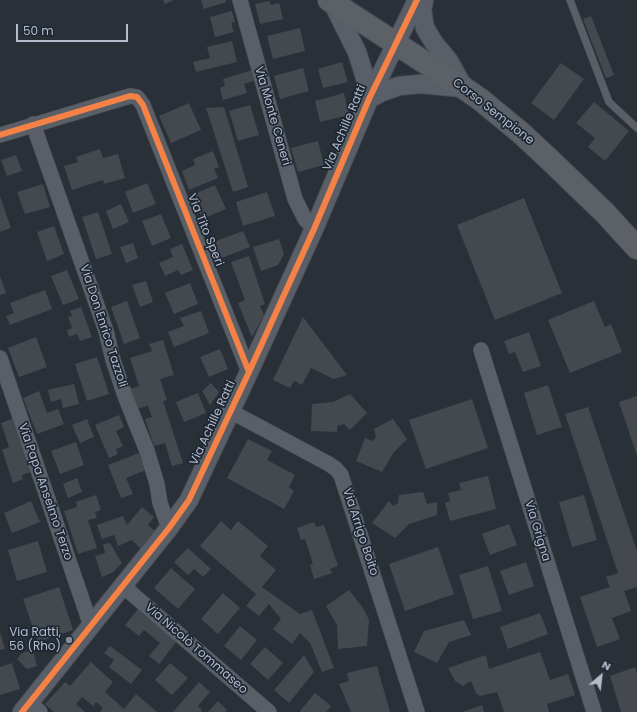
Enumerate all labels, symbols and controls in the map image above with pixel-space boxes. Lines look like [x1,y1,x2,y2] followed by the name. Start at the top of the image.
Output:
[18,16,130,42] scale bar
[23,22,54,39] text: 50 m
[251,65,293,167] street label: Via Monte Ceneri
[449,76,537,148] street label: Corso Sempione
[320,83,370,173] street label: Via Achille Ratti
[184,192,226,268] street label: Via Tito Speri
[76,263,130,389] street label: Via Don Enrico Tazzoli
[187,378,239,468] street label: Via Achille Ratti
[15,422,75,562] street label: Via Papa Anselmo Terzo
[339,486,381,578] street label: Via Arrigo Boito
[521,499,553,563] street label: Via Grigna
[142,601,250,697] street label: Via Nicolò Tommaseo
[9,626,61,654] place label: Via Ratti, 56 (Rho)
[64,635,74,645] marker: Via Ratti, 56 (Rho)
[581,656,621,696] north arrow
[599,656,614,674] text: N

